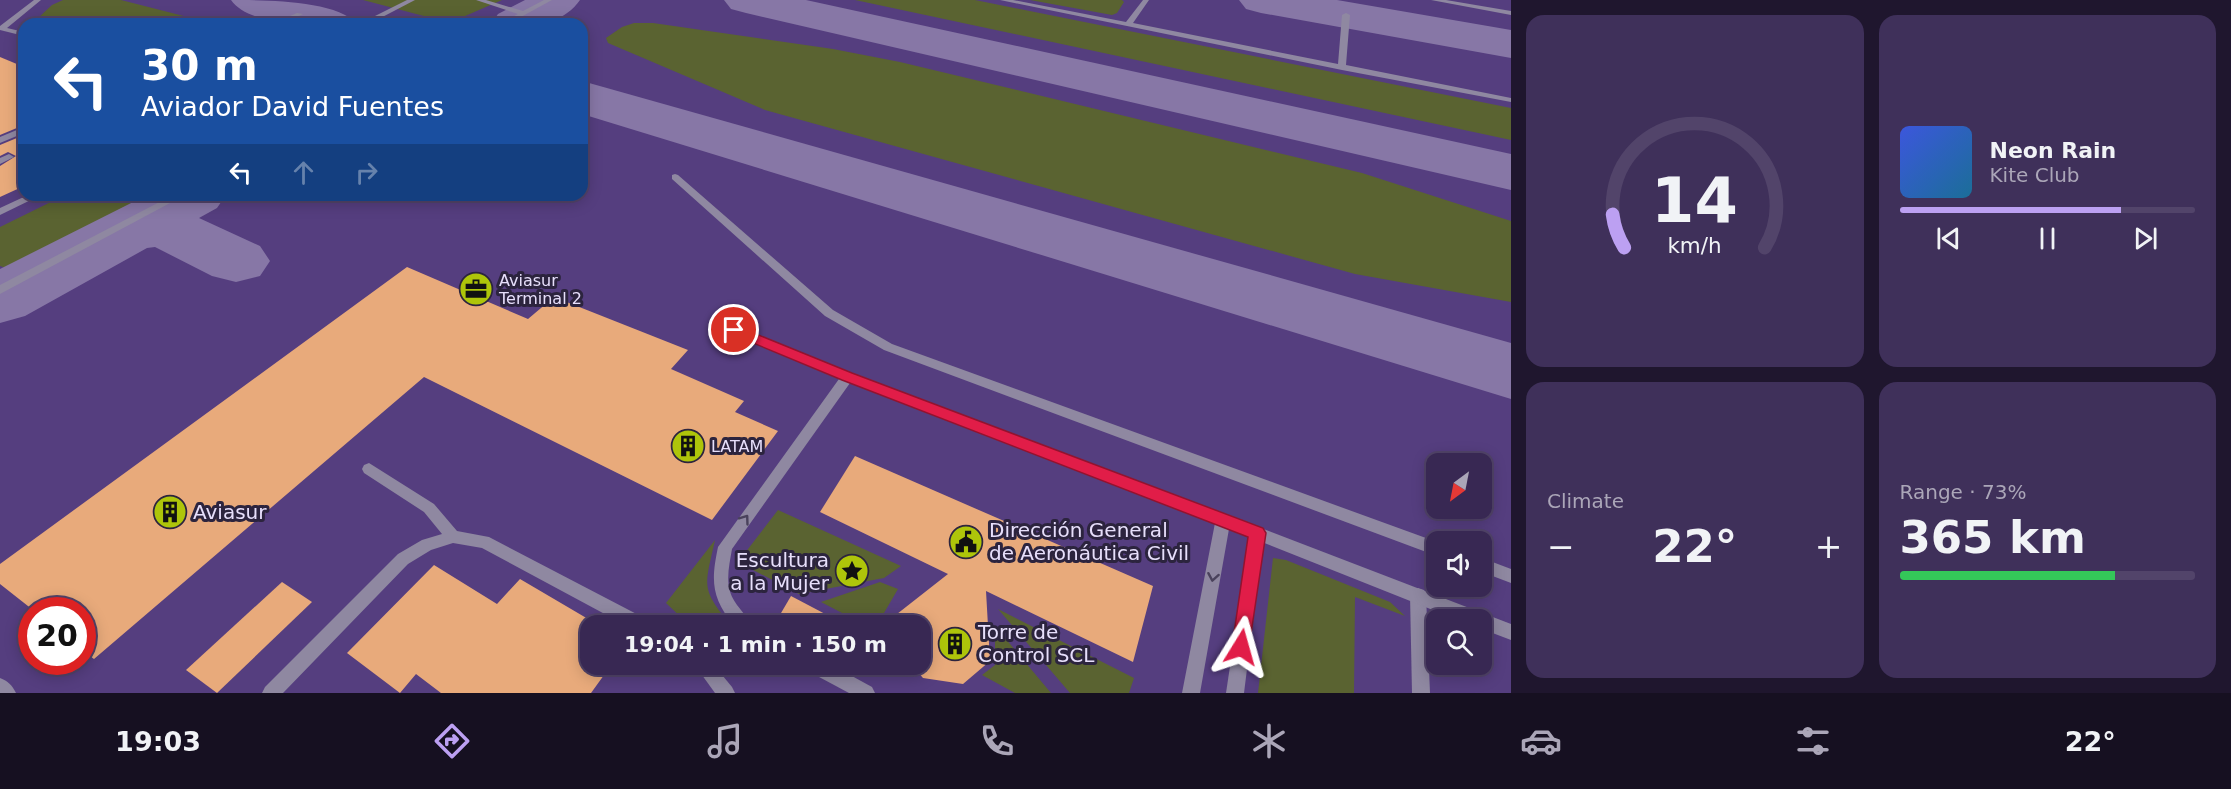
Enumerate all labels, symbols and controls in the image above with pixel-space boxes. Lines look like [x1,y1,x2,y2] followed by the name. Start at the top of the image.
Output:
[141,41,258,90] text: 30 m
[42,42,120,120] icon: left
[141,91,444,122] text: Aviador David Fuentes
[1990,138,2116,163] text: Neon Rain
[224,156,257,189] icon: left
[287,156,320,189] icon: ahead
[350,156,383,189] icon: right
[1990,163,2080,187] text: Kite Club
[1651,164,1738,237] text: 14
[1932,222,1965,255] icon: previous
[2031,222,2064,255] icon: pause
[2129,222,2162,255] icon: next
[1668,233,1722,258] text: km/h
[458,271,494,307] office icon: Aviasur Terminal 2
[498,271,582,308] place label: Aviasur Terminal 2
[708,304,759,355] pin
[717,313,750,346] icon: arrive
[670,428,706,464] building icon: LATAM
[711,437,763,456] place label: LATAM
[1426,453,1492,519] north arrow
[1426,453,1492,675] map controls
[1900,480,2026,504] text: Range · 73%
[1547,489,1624,513] text: Climate
[152,494,188,530] building icon: Aviasur
[193,500,267,524] place label: Aviasur
[1900,511,2086,564] text: 365 km
[738,514,749,525] one-way arrow
[989,518,1189,565] place label: Dirección General de Aeronáutica Civil
[1652,520,1737,573] text: 22°
[948,524,984,560] public building icon: Dirección General de Aeronáutica Civil
[1547,527,1575,566] text: −
[1815,527,1843,566] text: +
[1426,531,1492,597] button: sound
[730,548,830,595] place label: Escultura a la Mujer
[834,553,870,589] place icon: Escultura a la Mujer
[1207,573,1219,582] one-way arrow
[18,597,96,675] speed limit sign: 20
[1426,609,1492,675] button: search
[1209,615,1273,679] position arrow
[977,620,1095,667] place label: Torre de Control SCL
[937,626,973,662] building icon: Torre de Control SCL
[624,632,887,657] text: 19:04 · 1 min · 150 m
[431,720,473,762] icon: directions
[704,720,746,762] icon: music
[976,720,1018,762] icon: phone
[1248,720,1290,762] icon: climate
[1520,720,1562,762] icon: car
[1792,720,1834,762] icon: filters
[115,726,201,757] text: 19:03
[2065,726,2116,757] text: 22°

